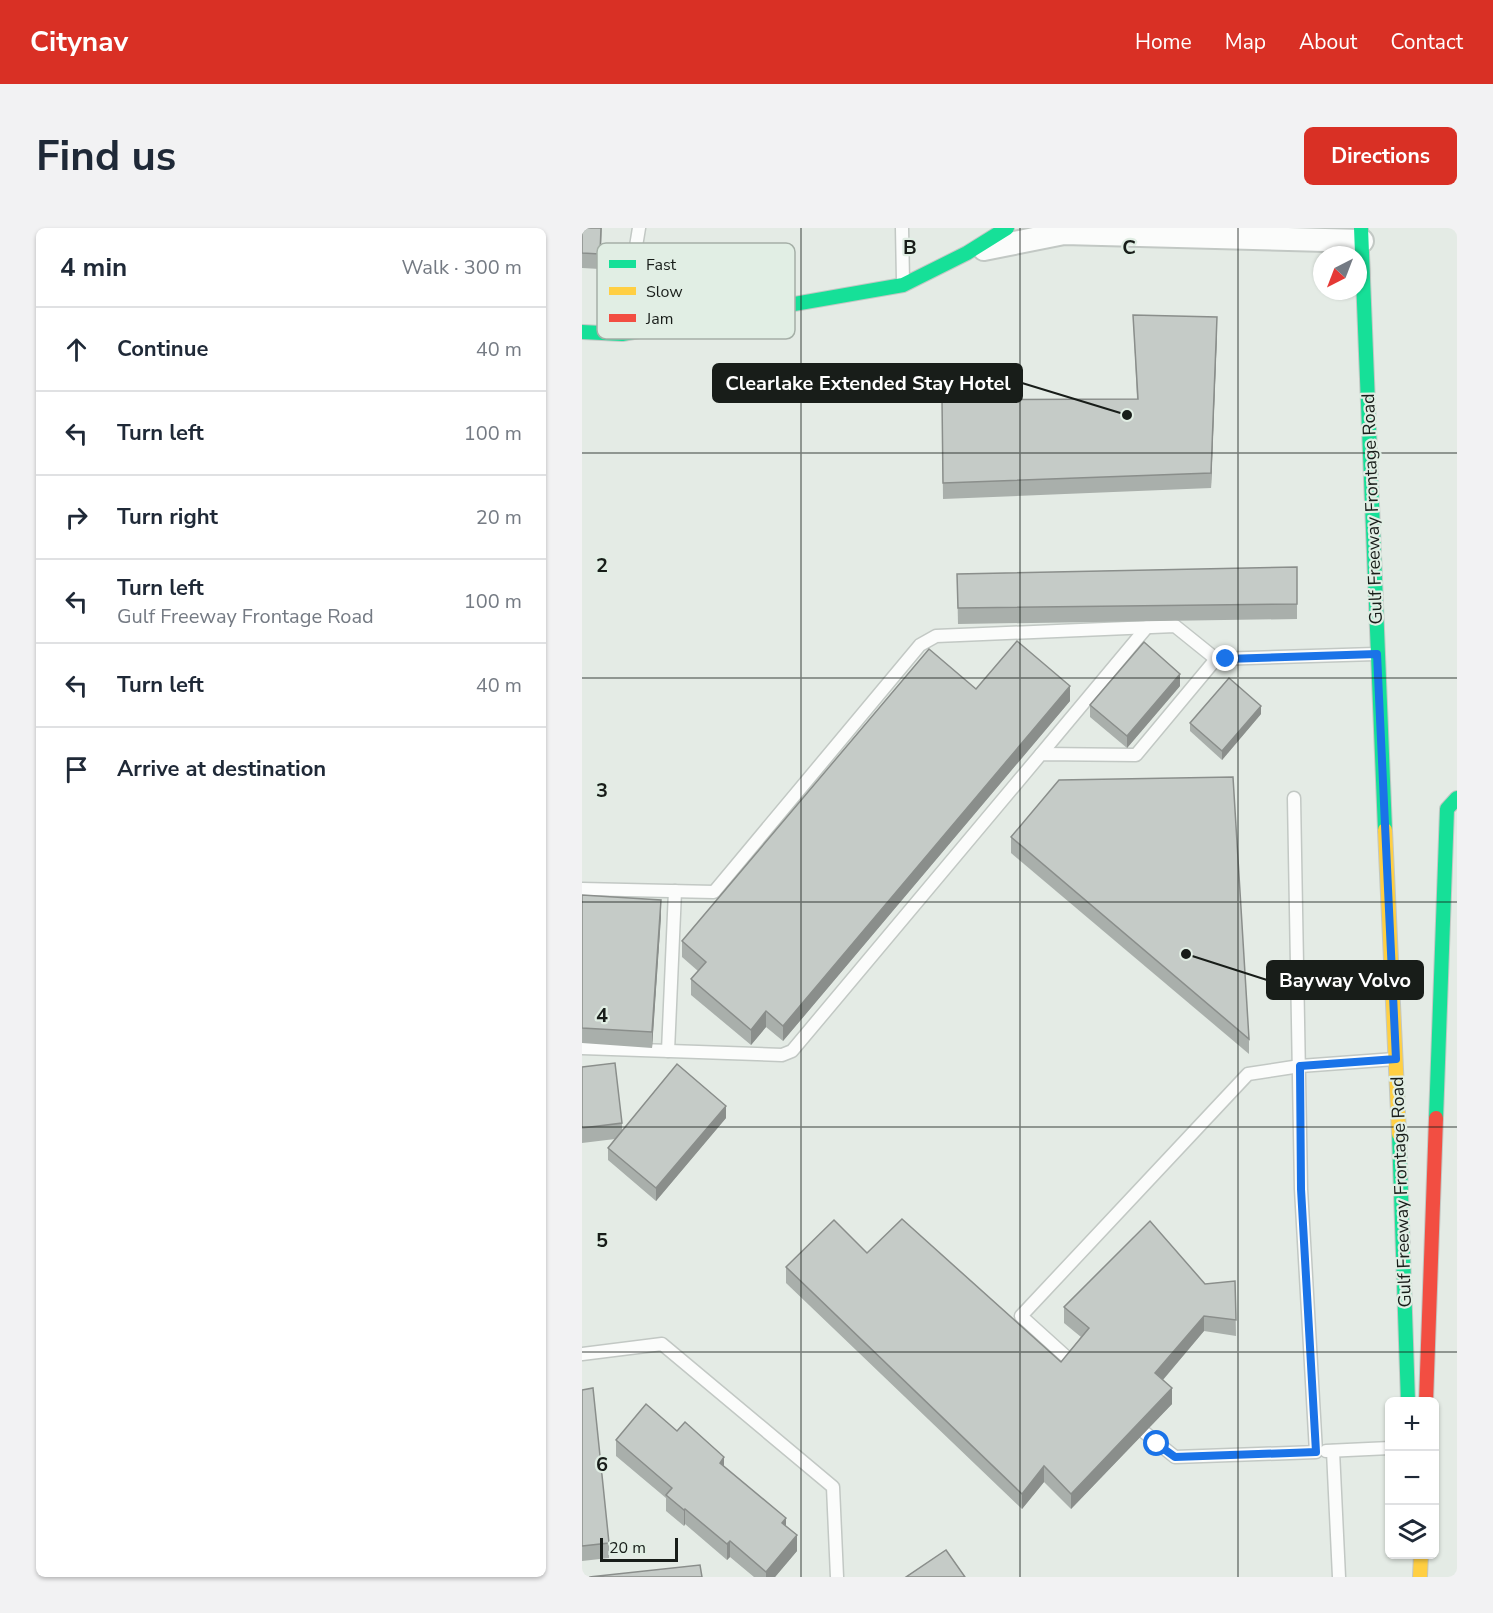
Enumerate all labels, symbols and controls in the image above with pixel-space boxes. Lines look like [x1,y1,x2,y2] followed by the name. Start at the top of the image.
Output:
[30,23,128,61] text: Citynav
[1135,28,1192,56] text: Home
[1225,28,1266,56] text: Map
[1299,28,1357,56] text: About
[1390,28,1463,56] text: Contact
[1304,127,1457,185] button: Directions
[36,128,176,185] text: Find us
[903,234,917,261] text: B
[1122,234,1136,261] text: C
[597,243,795,339] legend
[1313,246,1367,300] north arrow
[60,250,127,285] text: 4 min
[402,254,522,281] text: Walk · 300 m
[646,254,677,276] text: Fast
[646,281,683,303] text: Slow
[645,308,673,330] text: Jam
[60,333,93,366] icon: ahead
[117,334,208,364] text: Continue
[476,336,522,363] text: 40 m
[713,364,1022,402] callout: Clearlake Extended Stay Hotel
[725,370,1011,397] text: Clearlake Extended Stay Hotel
[1356,393,1388,625] street label: Gulf Freeway Frontage Road
[60,417,93,450] icon: left
[117,418,204,448] text: Turn left
[464,420,522,447] text: 100 m
[60,501,93,534] icon: right
[117,502,218,532] text: Turn right
[476,504,522,531] text: 20 m
[596,552,608,579] text: 2
[117,573,204,603] text: Turn left
[60,585,93,618] icon: left
[464,588,522,615] text: 100 m
[117,603,374,630] text: Gulf Freeway Frontage Road
[1212,645,1238,671] route end
[60,669,93,702] icon: left
[117,670,204,700] text: Turn left
[476,672,522,699] text: 40 m
[60,753,93,786] icon: arrive
[117,754,326,784] text: Arrive at destination
[596,777,608,804] text: 3
[1267,961,1423,999] callout: Bayway Volvo
[1279,967,1411,994] text: Bayway Volvo
[596,1002,608,1029] text: 4
[1385,1076,1417,1308] street label: Gulf Freeway Frontage Road
[596,1227,608,1254] text: 5
[1385,1397,1439,1559] map controls
[1385,1397,1439,1451] button: +
[1143,1430,1169,1456] route start
[596,1451,608,1478] text: 6
[1385,1451,1439,1505] button: −
[1385,1505,1439,1559] button: layers
[600,1535,678,1562] scale bar
[609,1537,646,1559] text: 20 m

